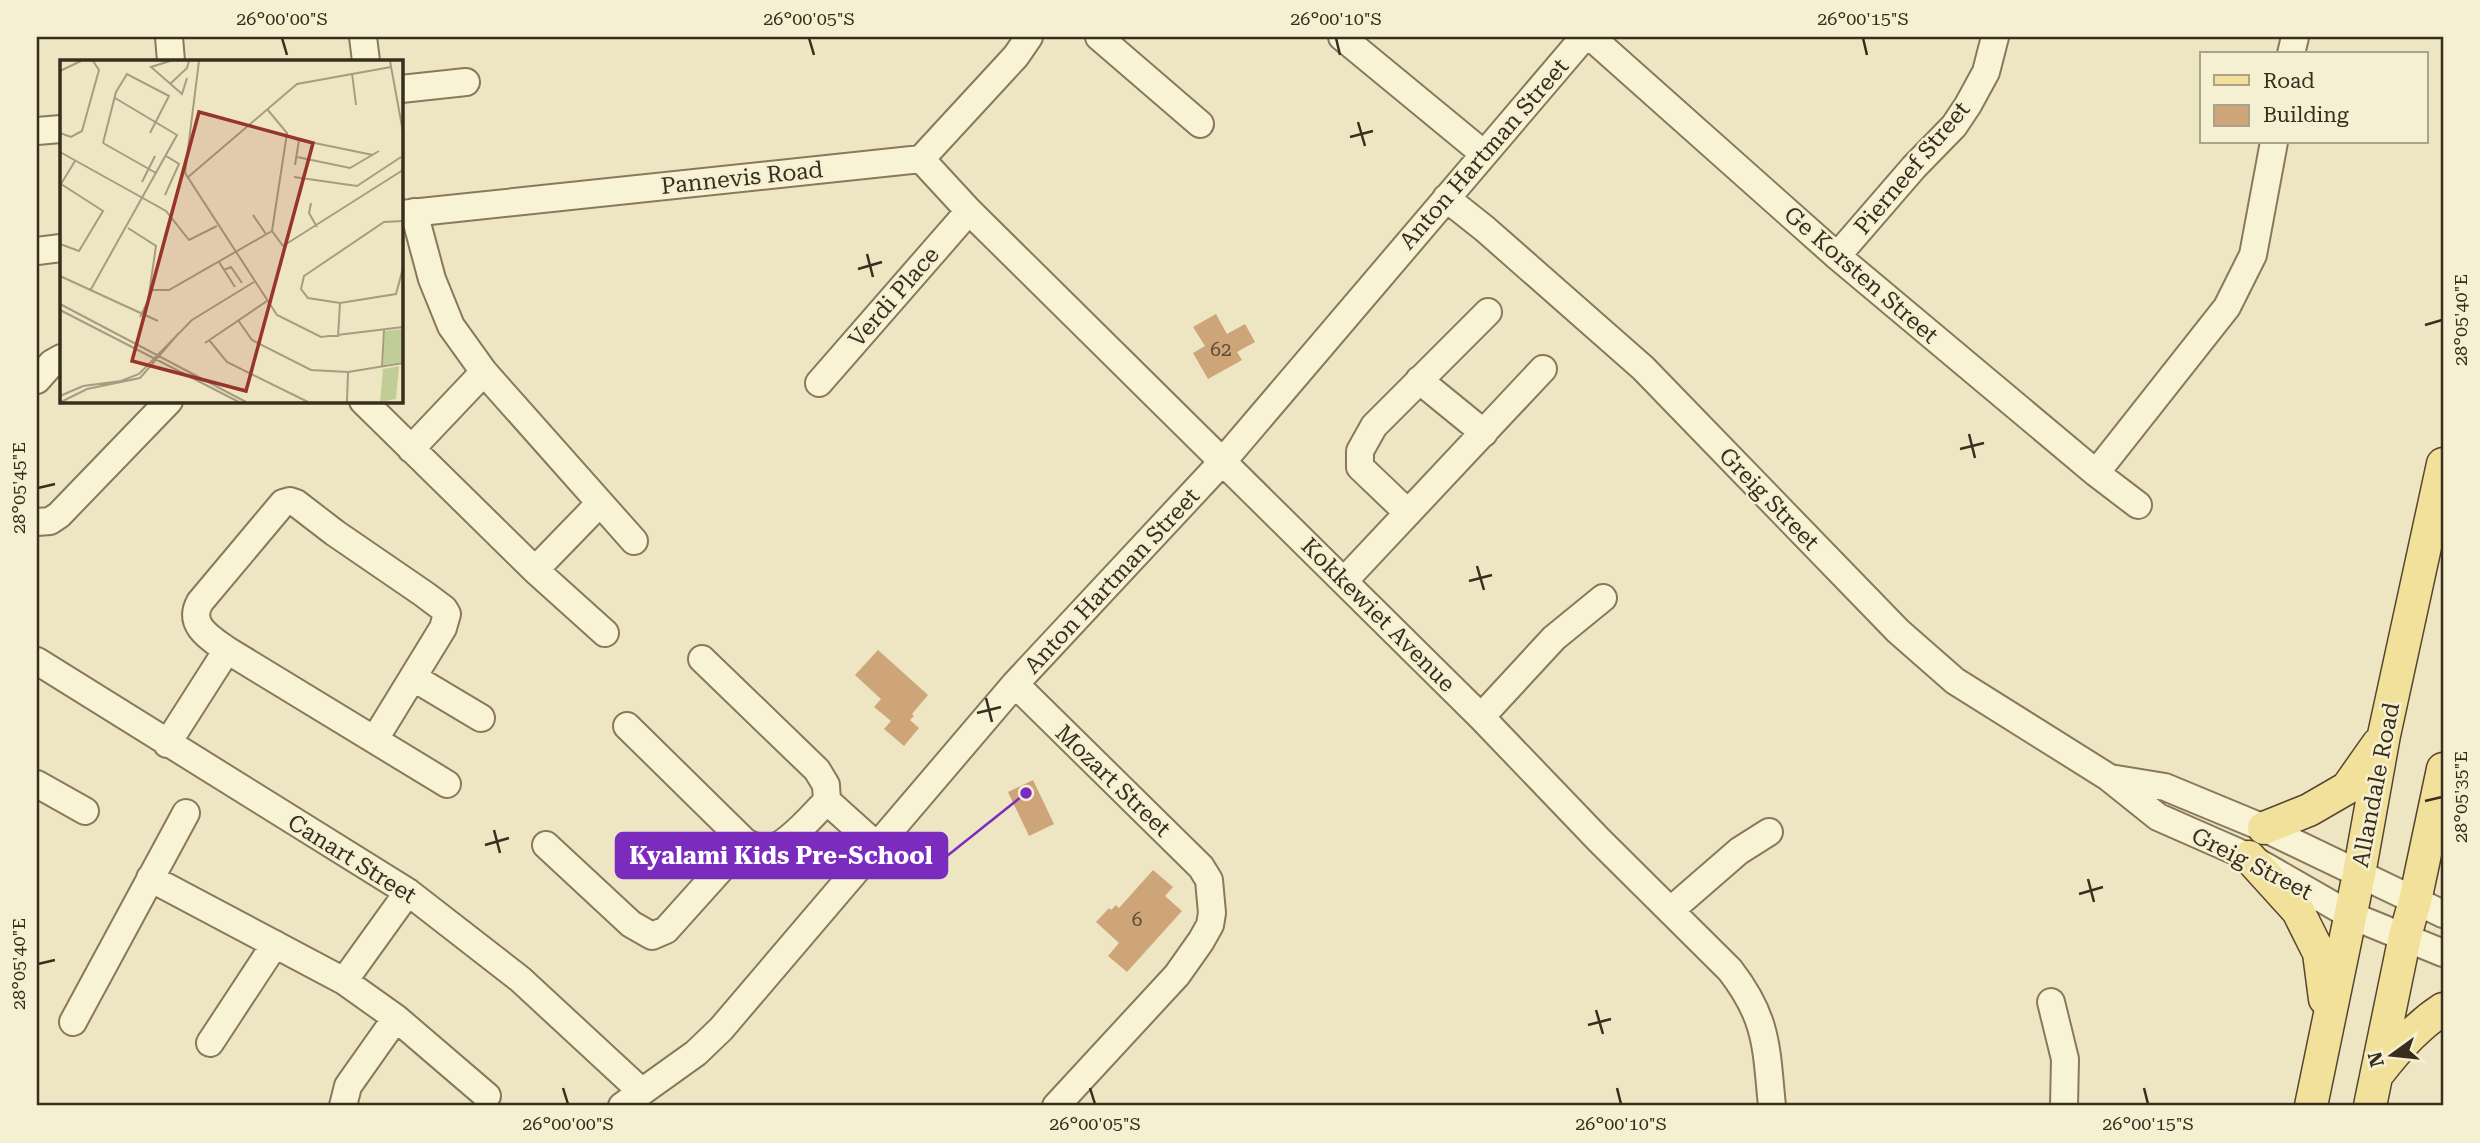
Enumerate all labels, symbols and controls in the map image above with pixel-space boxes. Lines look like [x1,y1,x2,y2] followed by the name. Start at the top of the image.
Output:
[236,8,328,29] text: 26°00'00"S
[763,8,855,29] text: 26°00'05"S
[1290,8,1382,29] text: 26°00'10"S
[1817,8,1909,29] text: 26°00'15"S
[2200,52,2428,144] legend
[1394,53,1574,255] street label: Anton Hartman Street
[60,60,402,402] inset map
[2263,69,2315,93] text: Road
[1849,96,1976,240] street label: Pierneef Street
[2263,103,2349,127] text: Building
[660,156,825,200] street label: Pannevis Road
[1778,201,1944,349] street label: Ge Korsten Street
[843,241,945,353] street label: Verdi Place
[2450,274,2471,366] text: 28°05'40"E
[1210,338,1232,361] house number: 62
[8,442,29,534] text: 28°05'45"E
[1713,442,1825,556] street label: Greig Street
[1019,482,1205,679] street label: Anton Hartman Street
[1295,532,1461,698] street label: Kokkewiet Avenue
[2347,700,2405,870] street label: Allandale Road
[1050,719,1176,843] street label: Mozart Street
[2450,751,2471,843] text: 28°05'35"E
[283,809,422,909] street label: Canart Street
[2187,822,2317,906] street label: Greig Street
[616,833,947,878] callout: Kyalami Kids Pre-School
[629,842,933,870] text: Kyalami Kids Pre-School
[1132,908,1142,931] house number: 6
[8,918,29,1010] text: 28°05'40"E
[2358,1020,2428,1090] north arrow
[2363,1049,2389,1069] text: N
[522,1113,614,1134] text: 26°00'00"S
[1049,1113,1141,1134] text: 26°00'05"S
[1575,1113,1667,1134] text: 26°00'10"S
[2102,1113,2194,1134] text: 26°00'15"S

